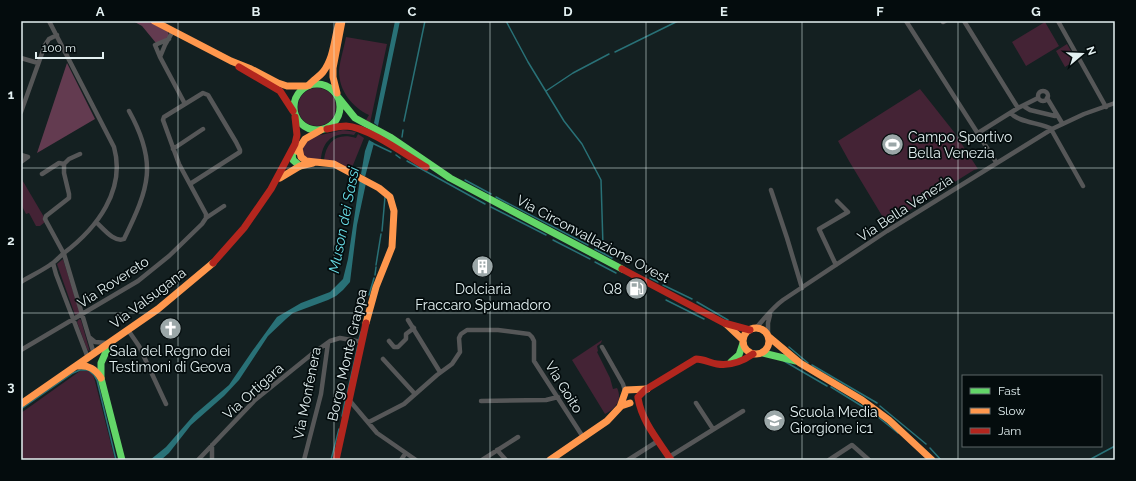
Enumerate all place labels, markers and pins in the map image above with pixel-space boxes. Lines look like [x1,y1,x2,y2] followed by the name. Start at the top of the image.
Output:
[908,129,1012,161] place label: Campo Sportivo Bella Venezia
[879,132,905,158] sports icon: Campo Sportivo Bella Venezia
[470,254,496,280] building icon: Dolciaria Fraccaro Spumadoro
[624,276,650,302] fuel station icon: Q8
[415,281,551,313] place label: Dolciaria Fraccaro Spumadoro
[603,281,622,297] place label: Q8
[157,316,183,342] church icon: Sala del Regno dei Testimoni di Geova
[109,343,231,375] place label: Sala del Regno dei Testimoni di Geova
[790,404,878,436] place label: Scuola Media Giorgione ic1
[761,407,787,433] school or university icon: Scuola Media Giorgione ic1

